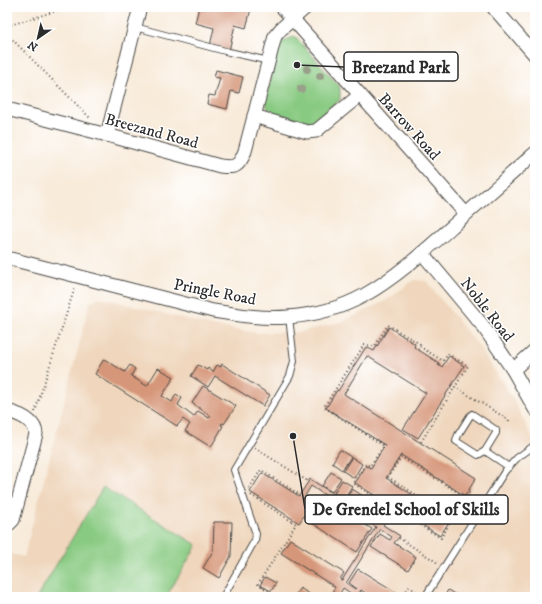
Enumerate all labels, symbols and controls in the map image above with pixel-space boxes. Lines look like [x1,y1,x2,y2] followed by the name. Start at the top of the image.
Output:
[18,18,58,58] north arrow
[25,37,41,54] text: N
[344,52,458,81] callout: Breezand Park
[352,57,451,79] text: Breezand Park
[374,89,445,164] street label: Barrow Road
[103,109,201,153] street label: Breezand Road
[172,274,258,310] street label: Pringle Road
[456,274,518,346] street label: Noble Road
[305,495,508,524] callout: De Grendel School of Skills
[313,499,500,521] text: De Grendel School of Skills

